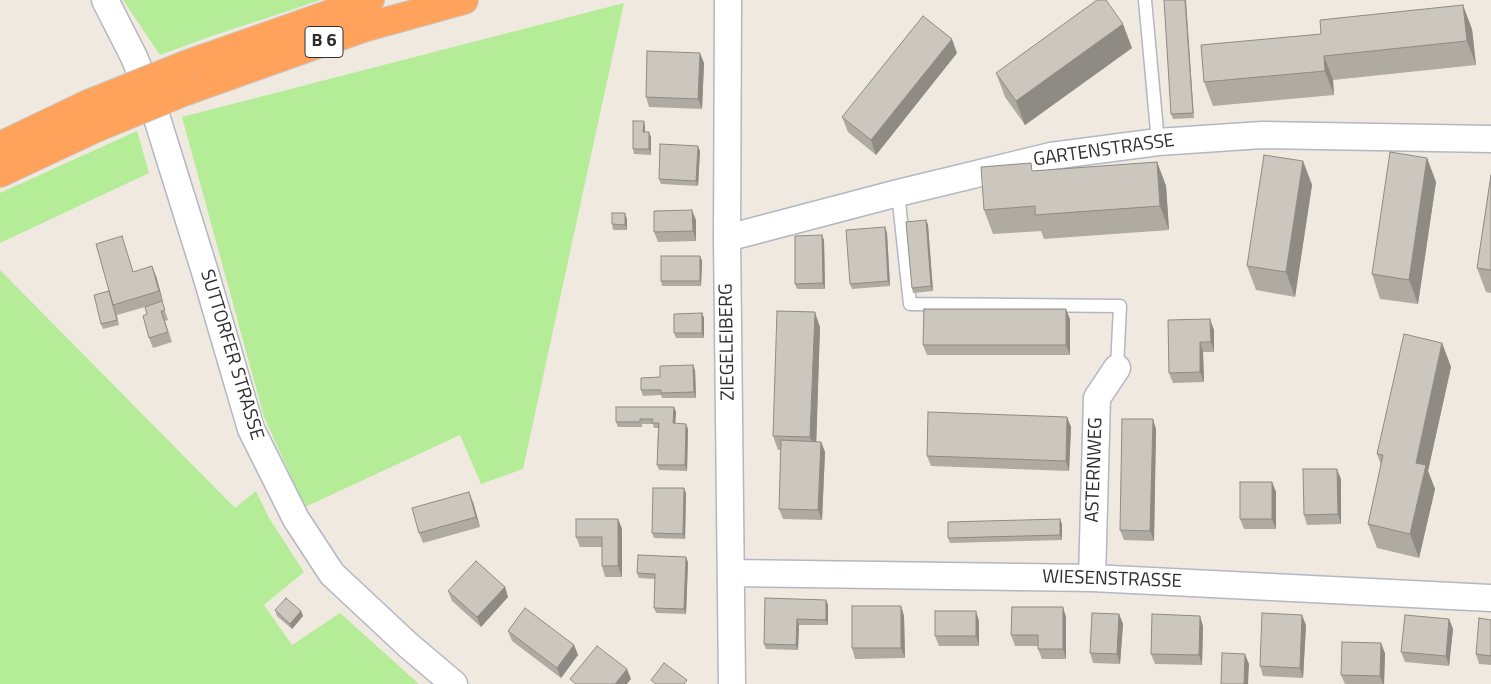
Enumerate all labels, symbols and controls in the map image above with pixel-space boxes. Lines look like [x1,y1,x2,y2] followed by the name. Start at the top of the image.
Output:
[305,27,343,58] road number: B 6
[1032,130,1176,172] street label: GARTENSTRASSE
[194,267,268,443] street label: SUTTORFER STRASSE
[716,283,740,401] street label: ZIEGELEIBERG
[1082,417,1108,523] street label: ASTERNWEG
[1042,566,1182,594] street label: WIESENSTRASSE

